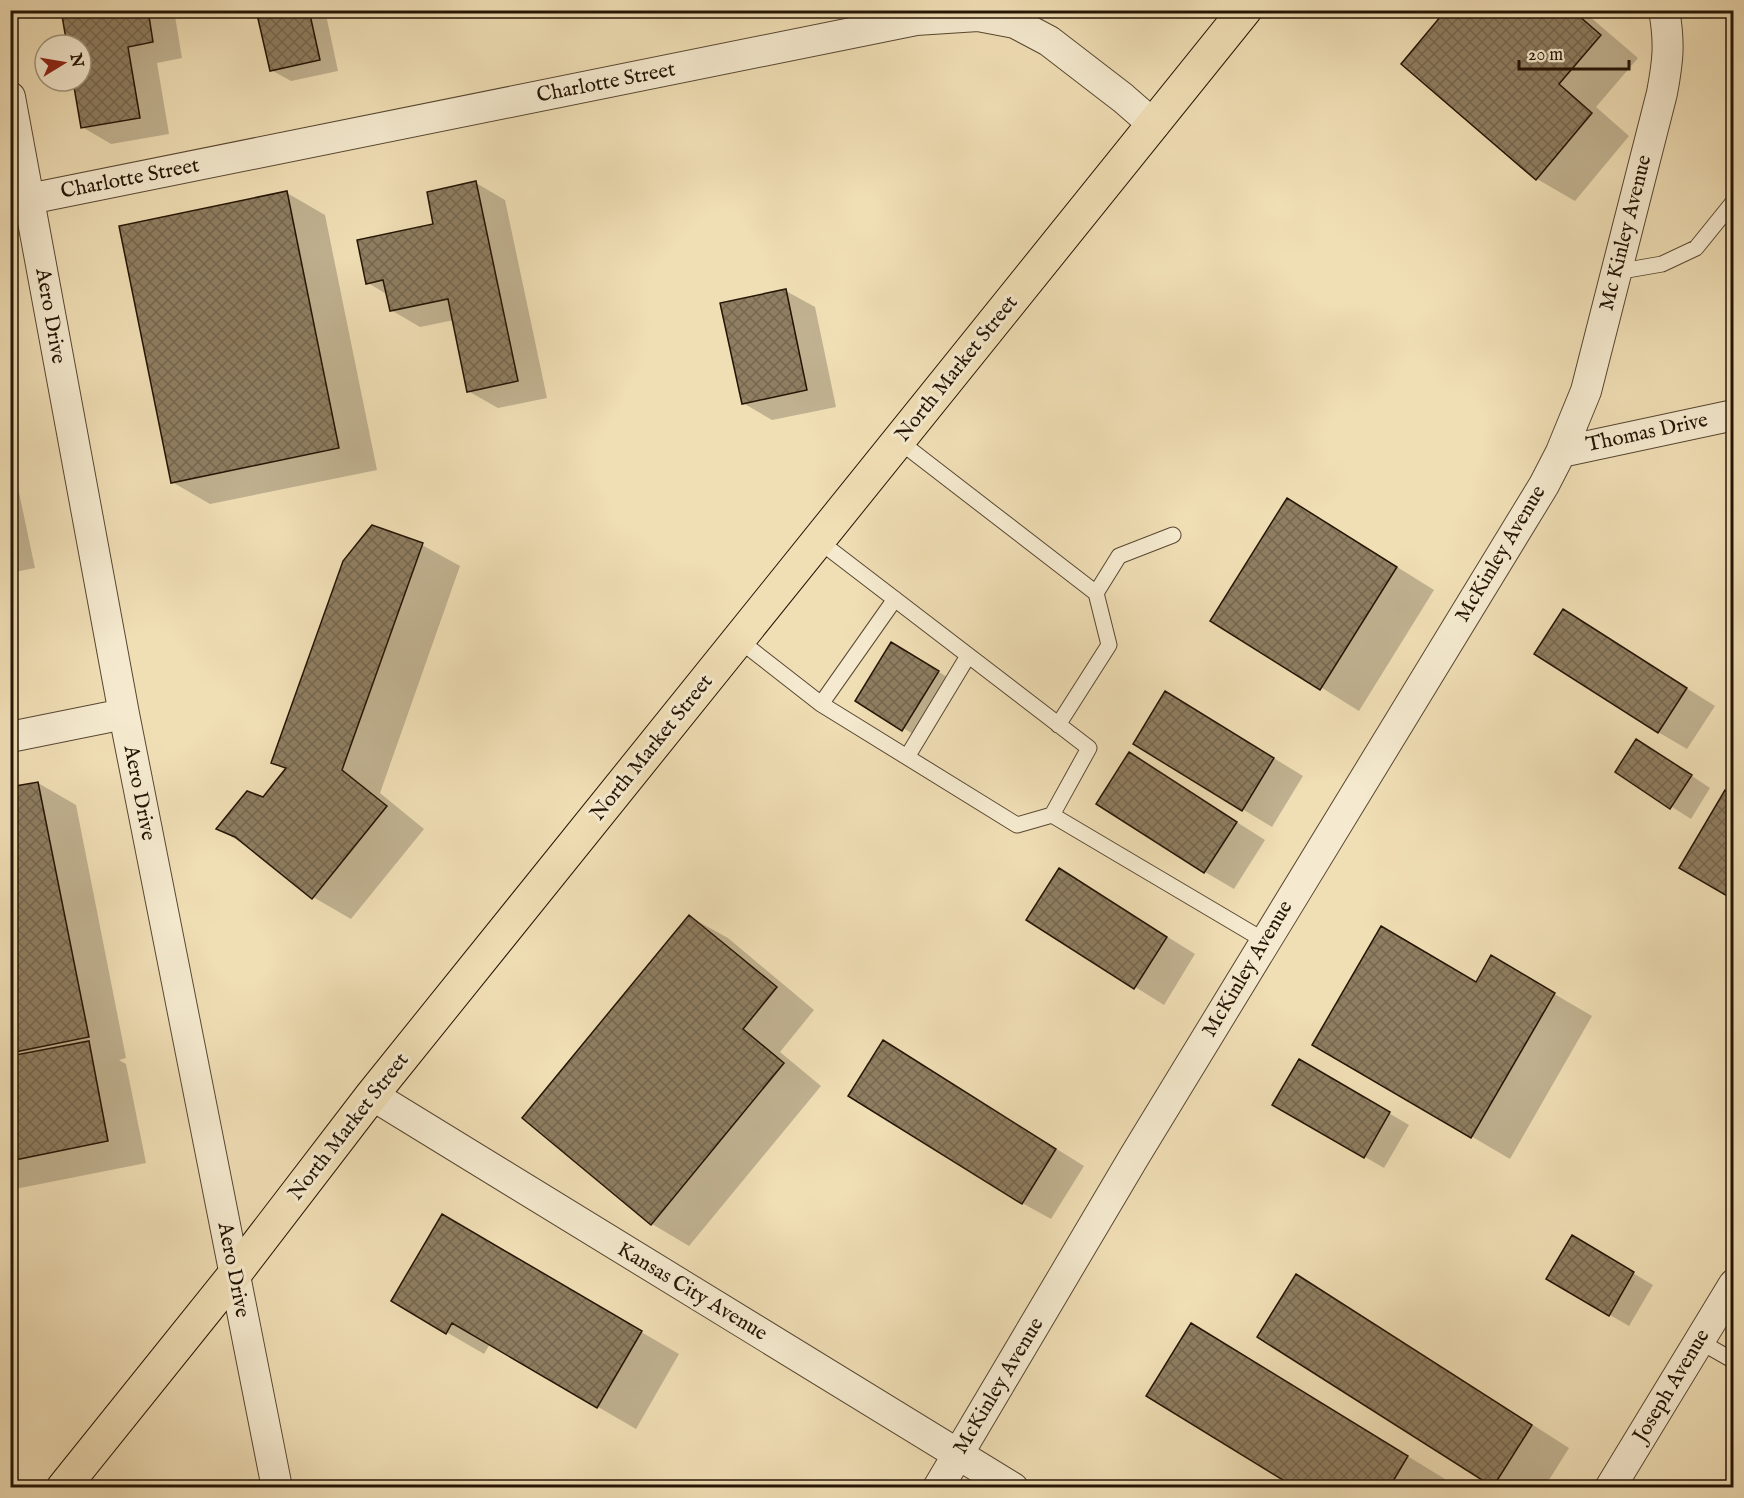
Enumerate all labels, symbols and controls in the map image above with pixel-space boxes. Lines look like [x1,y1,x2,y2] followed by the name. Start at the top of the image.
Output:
[33,33,93,93] north arrow
[1519,33,1628,71] scale bar
[1528,44,1563,67] text: 20 m
[64,51,87,69] text: N
[534,56,678,110] street label: Charlotte Street
[58,152,202,206] street label: Charlotte Street
[1594,152,1658,314] street label: Mc Kinley Avenue
[28,265,72,366] street label: Aero Drive
[890,290,1024,448] street label: North Market Street
[1584,407,1711,459] street label: Thomas Drive
[1450,480,1553,627] street label: McKinley Avenue
[585,669,719,827] street label: North Market Street
[116,742,162,843] street label: Aero Drive
[1197,895,1300,1042] street label: McKinley Avenue
[283,1048,415,1206] street label: North Market Street
[210,1219,256,1320] street label: Aero Drive
[612,1236,772,1348] street label: Kansas City Avenue
[948,1312,1051,1459] street label: McKinley Avenue
[1627,1324,1717,1449] street label: Joseph Avenue

